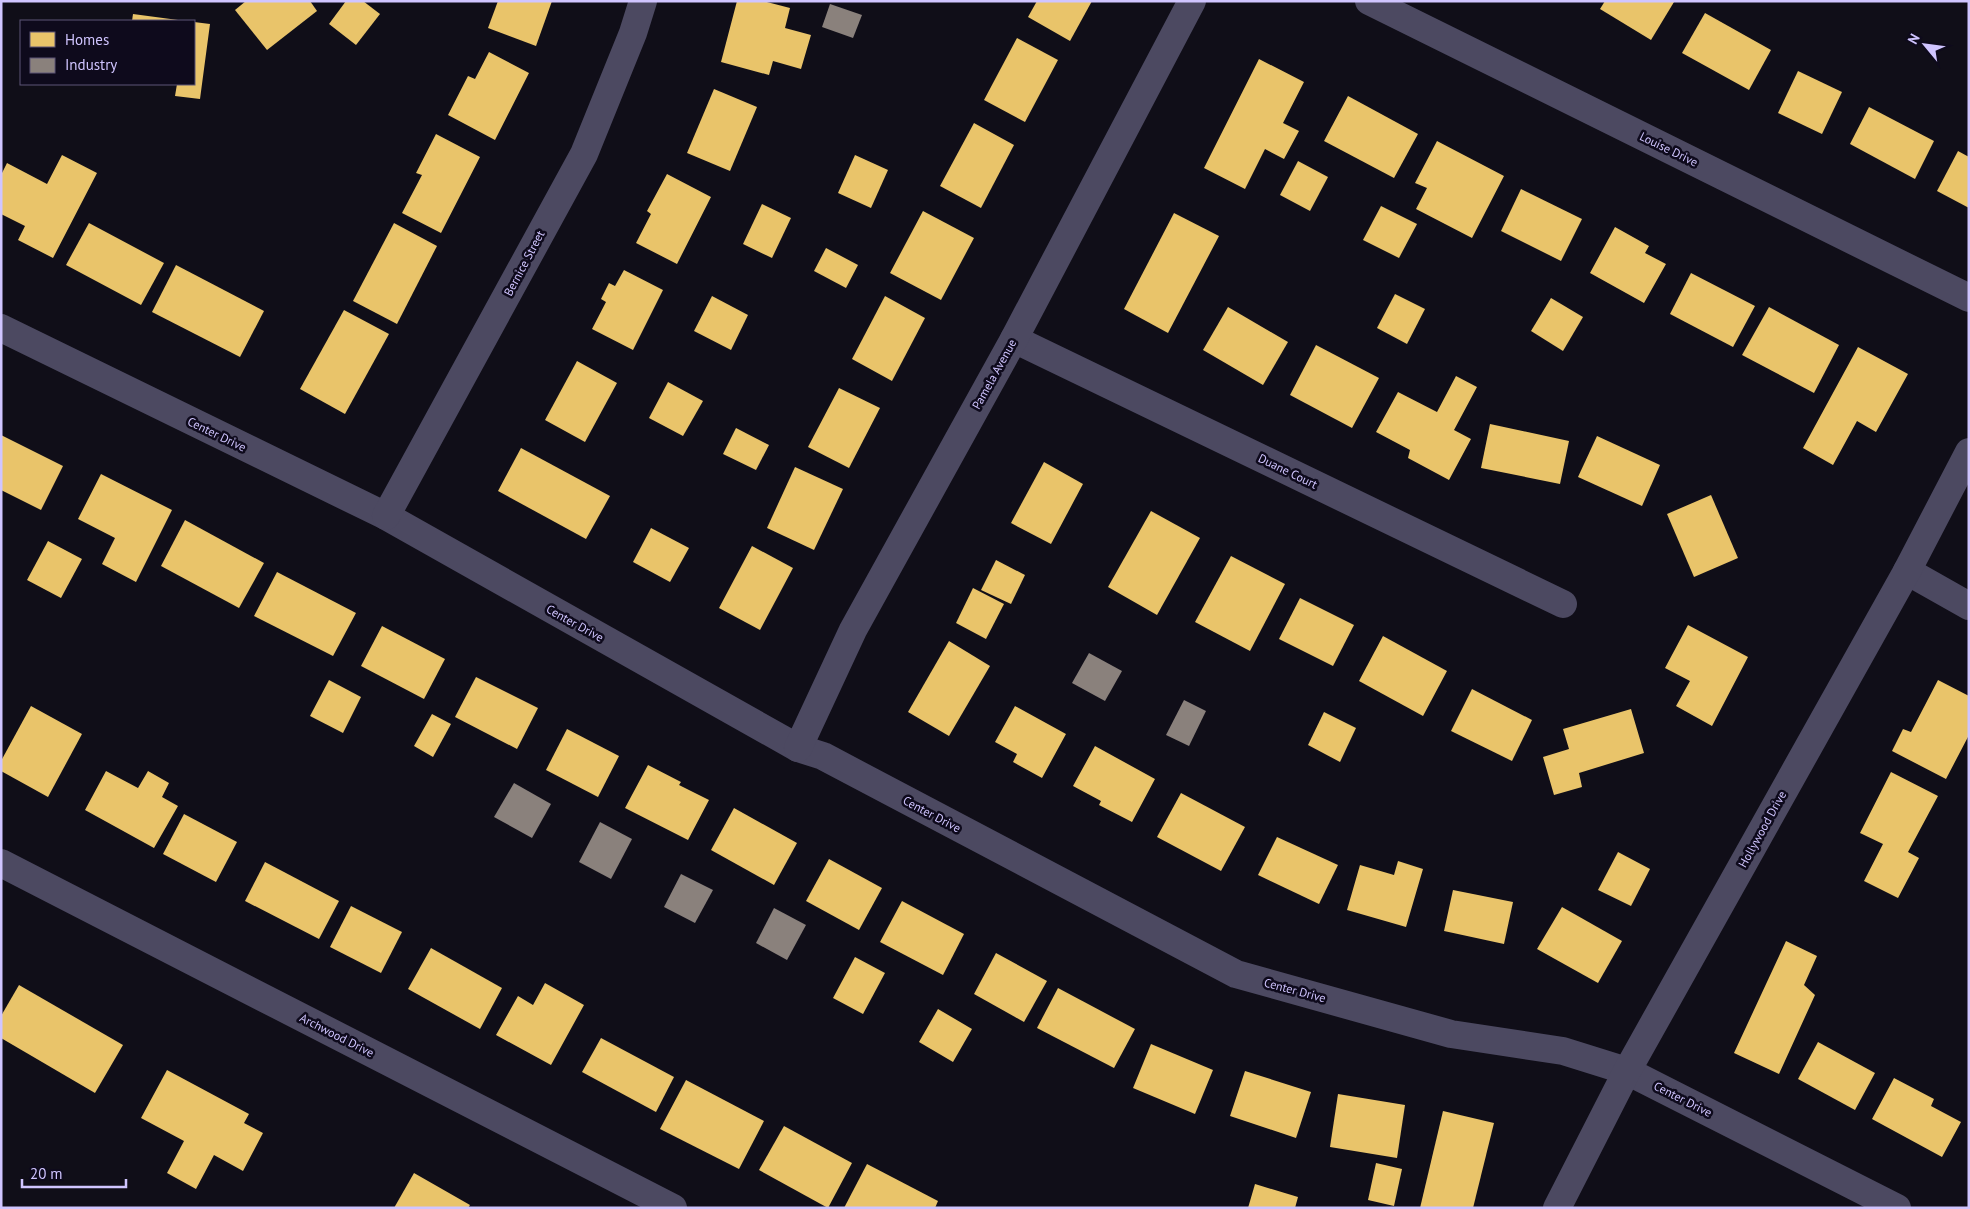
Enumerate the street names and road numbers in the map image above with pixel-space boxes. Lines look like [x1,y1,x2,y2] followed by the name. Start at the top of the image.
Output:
[1637,128,1701,170] street label: Louise Drive
[500,228,548,298] street label: Bernice Street
[969,336,1019,412] street label: Pamela Avenue
[185,413,249,455] street label: Center Drive
[1256,450,1320,492] street label: Duane Court
[544,601,606,645] street label: Center Drive
[1735,788,1789,870] street label: Hollywood Drive
[901,793,963,835] street label: Center Drive
[1262,975,1328,1005] street label: Center Drive
[297,1010,377,1060] street label: Archwood Drive
[1651,1078,1715,1120] street label: Center Drive

